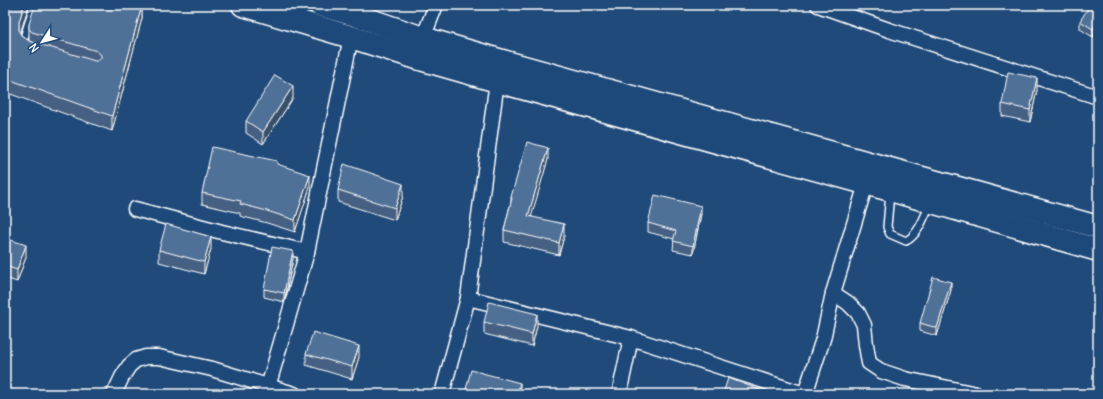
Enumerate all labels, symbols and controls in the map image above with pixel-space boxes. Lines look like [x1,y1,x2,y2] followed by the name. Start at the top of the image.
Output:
[22,22,62,62] north arrow
[26,41,42,55] text: N

